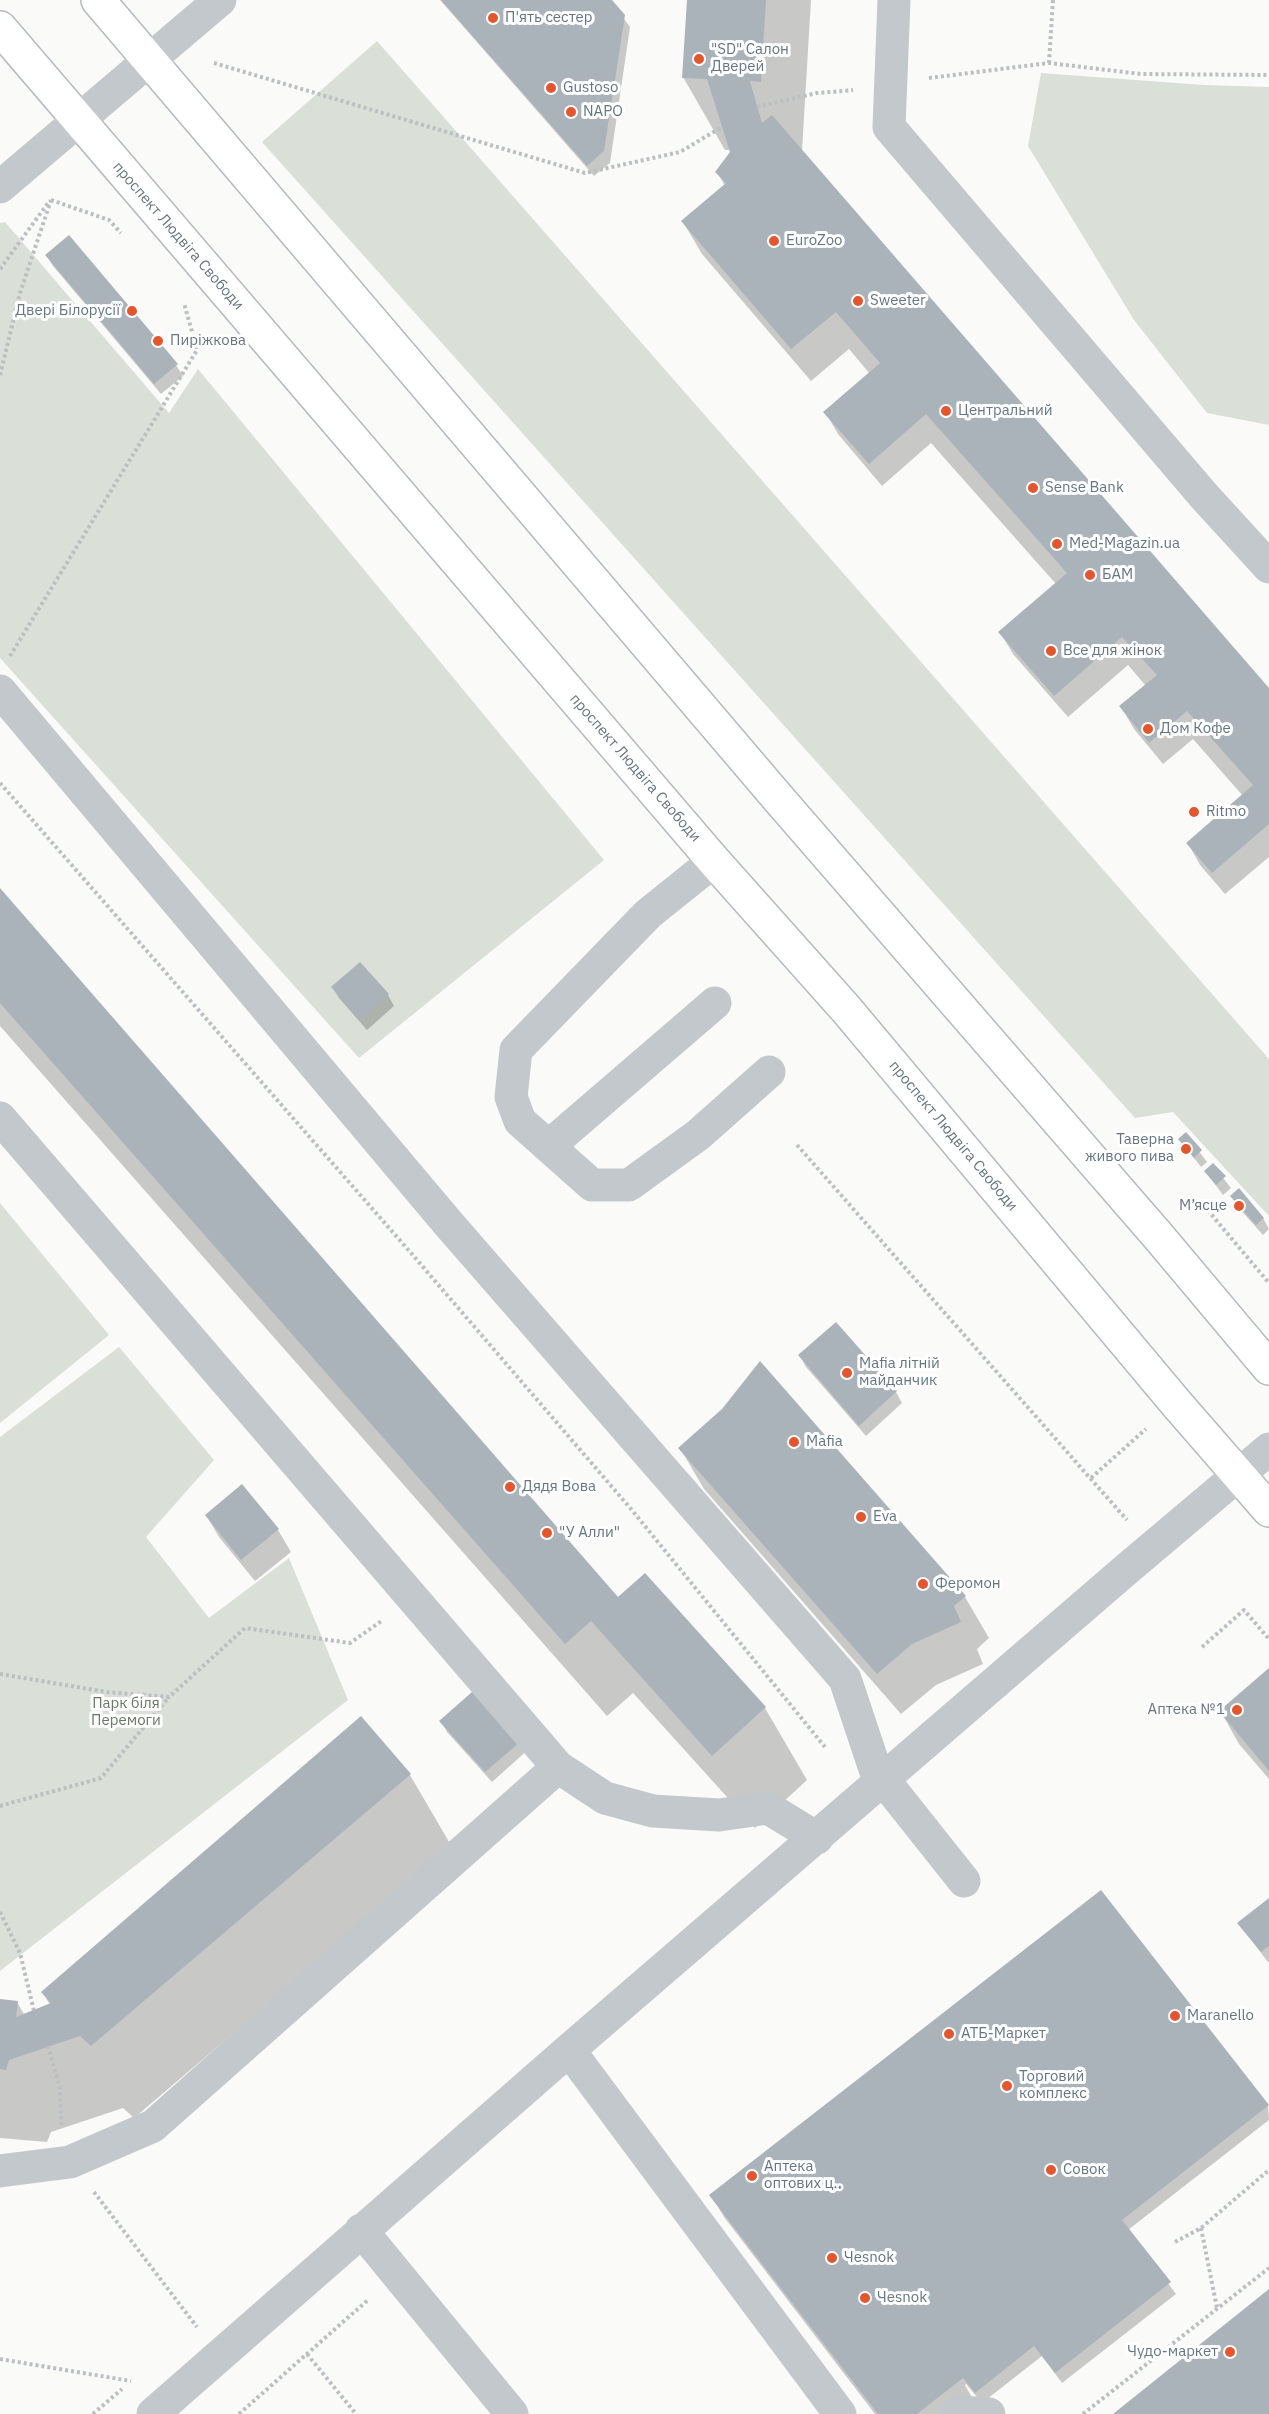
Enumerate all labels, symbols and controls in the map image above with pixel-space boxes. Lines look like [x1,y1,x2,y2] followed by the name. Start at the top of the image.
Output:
[505,9,593,27] place label: П'ять сестер
[486,11,500,25] marker: П'ять сестер
[711,41,789,76] place label: "SD" Салон Дверей
[692,52,706,66] marker: "SD" Салон Дверей
[563,79,618,97] place label: Gustoso
[544,81,558,95] marker: Gustoso
[583,103,623,121] place label: NAPO
[564,105,578,119] marker: NAPO
[109,158,247,314] street label: проспект Людвіга Свободи
[786,232,842,250] place label: EuroZoo
[767,234,781,248] marker: EuroZoo
[870,292,926,310] place label: Sweeter
[851,294,865,308] marker: Sweeter
[15,302,120,320] place label: Двері Білорусії
[125,304,139,318] marker: Двері Білорусії
[170,332,246,350] place label: Пиріжкова
[151,334,165,348] marker: Пиріжкова
[958,402,1053,420] place label: Центральний
[939,404,953,418] marker: Центральний
[1045,479,1124,497] place label: Sense Bank
[1026,481,1040,495] marker: Sense Bank
[1069,535,1180,553] place label: Med-Magazin.ua
[1050,537,1064,551] marker: Med-Magazin.ua
[1102,566,1133,584] place label: БАМ
[1083,568,1097,582] marker: БАМ
[1063,642,1162,660] place label: Все для жінок
[1044,644,1058,658] marker: Все для жінок
[566,690,704,846] street label: проспект Людвіга Свободи
[1160,720,1231,738] place label: Дом Кофе
[1141,722,1155,736] marker: Дом Кофе
[1206,803,1246,821] place label: Ritmo
[1187,805,1201,819] marker: Ritmo
[885,1057,1021,1215] street label: проспект Людвіга Свободи
[1085,1131,1174,1166] place label: Таверна живого пива
[1179,1142,1193,1156] marker: Таверна живого пива
[1179,1197,1227,1215] place label: М’ясце
[1232,1199,1246,1213] marker: М’ясце
[859,1355,940,1390] place label: Mafia літній майданчик
[840,1366,854,1380] marker: Mafia літній майданчик
[806,1433,843,1451] place label: Mafia
[787,1435,801,1449] marker: Mafia
[522,1478,596,1496] place label: Дядя Вова
[503,1480,517,1494] marker: Дядя Вова
[873,1508,897,1526] place label: Eva
[854,1510,868,1524] marker: Eva
[559,1524,620,1542] place label: "У Алли"
[540,1526,554,1540] marker: "У Алли"
[935,1575,1001,1593] place label: Феромон
[916,1577,930,1591] marker: Феромон
[91,1695,161,1730] park label: Парк біля Перемоги
[1148,1701,1225,1719] place label: Аптека №1
[1230,1703,1244,1717] marker: Аптека №1
[1187,2007,1254,2025] place label: Maranello
[1168,2009,1182,2023] marker: Maranello
[961,2025,1046,2043] place label: АТБ-Маркет
[942,2027,956,2041] marker: АТБ-Маркет
[1019,2068,1087,2103] place label: Торговий комплекс
[1000,2079,1014,2093] marker: Торговий комплекс
[764,2158,842,2193] place label: Аптека оптових ц‥
[1063,2161,1106,2179] place label: Совок
[1044,2163,1058,2177] marker: Совок
[745,2169,759,2183] marker: Аптека оптових ц‥
[844,2249,894,2267] place label: Чеsnok
[825,2251,839,2265] marker: Чеsnok
[877,2289,927,2307] place label: Чesnok
[858,2291,872,2305] marker: Чesnok
[1127,2343,1218,2361] place label: Чудо-маркет
[1223,2345,1237,2359] marker: Чудо-маркет

